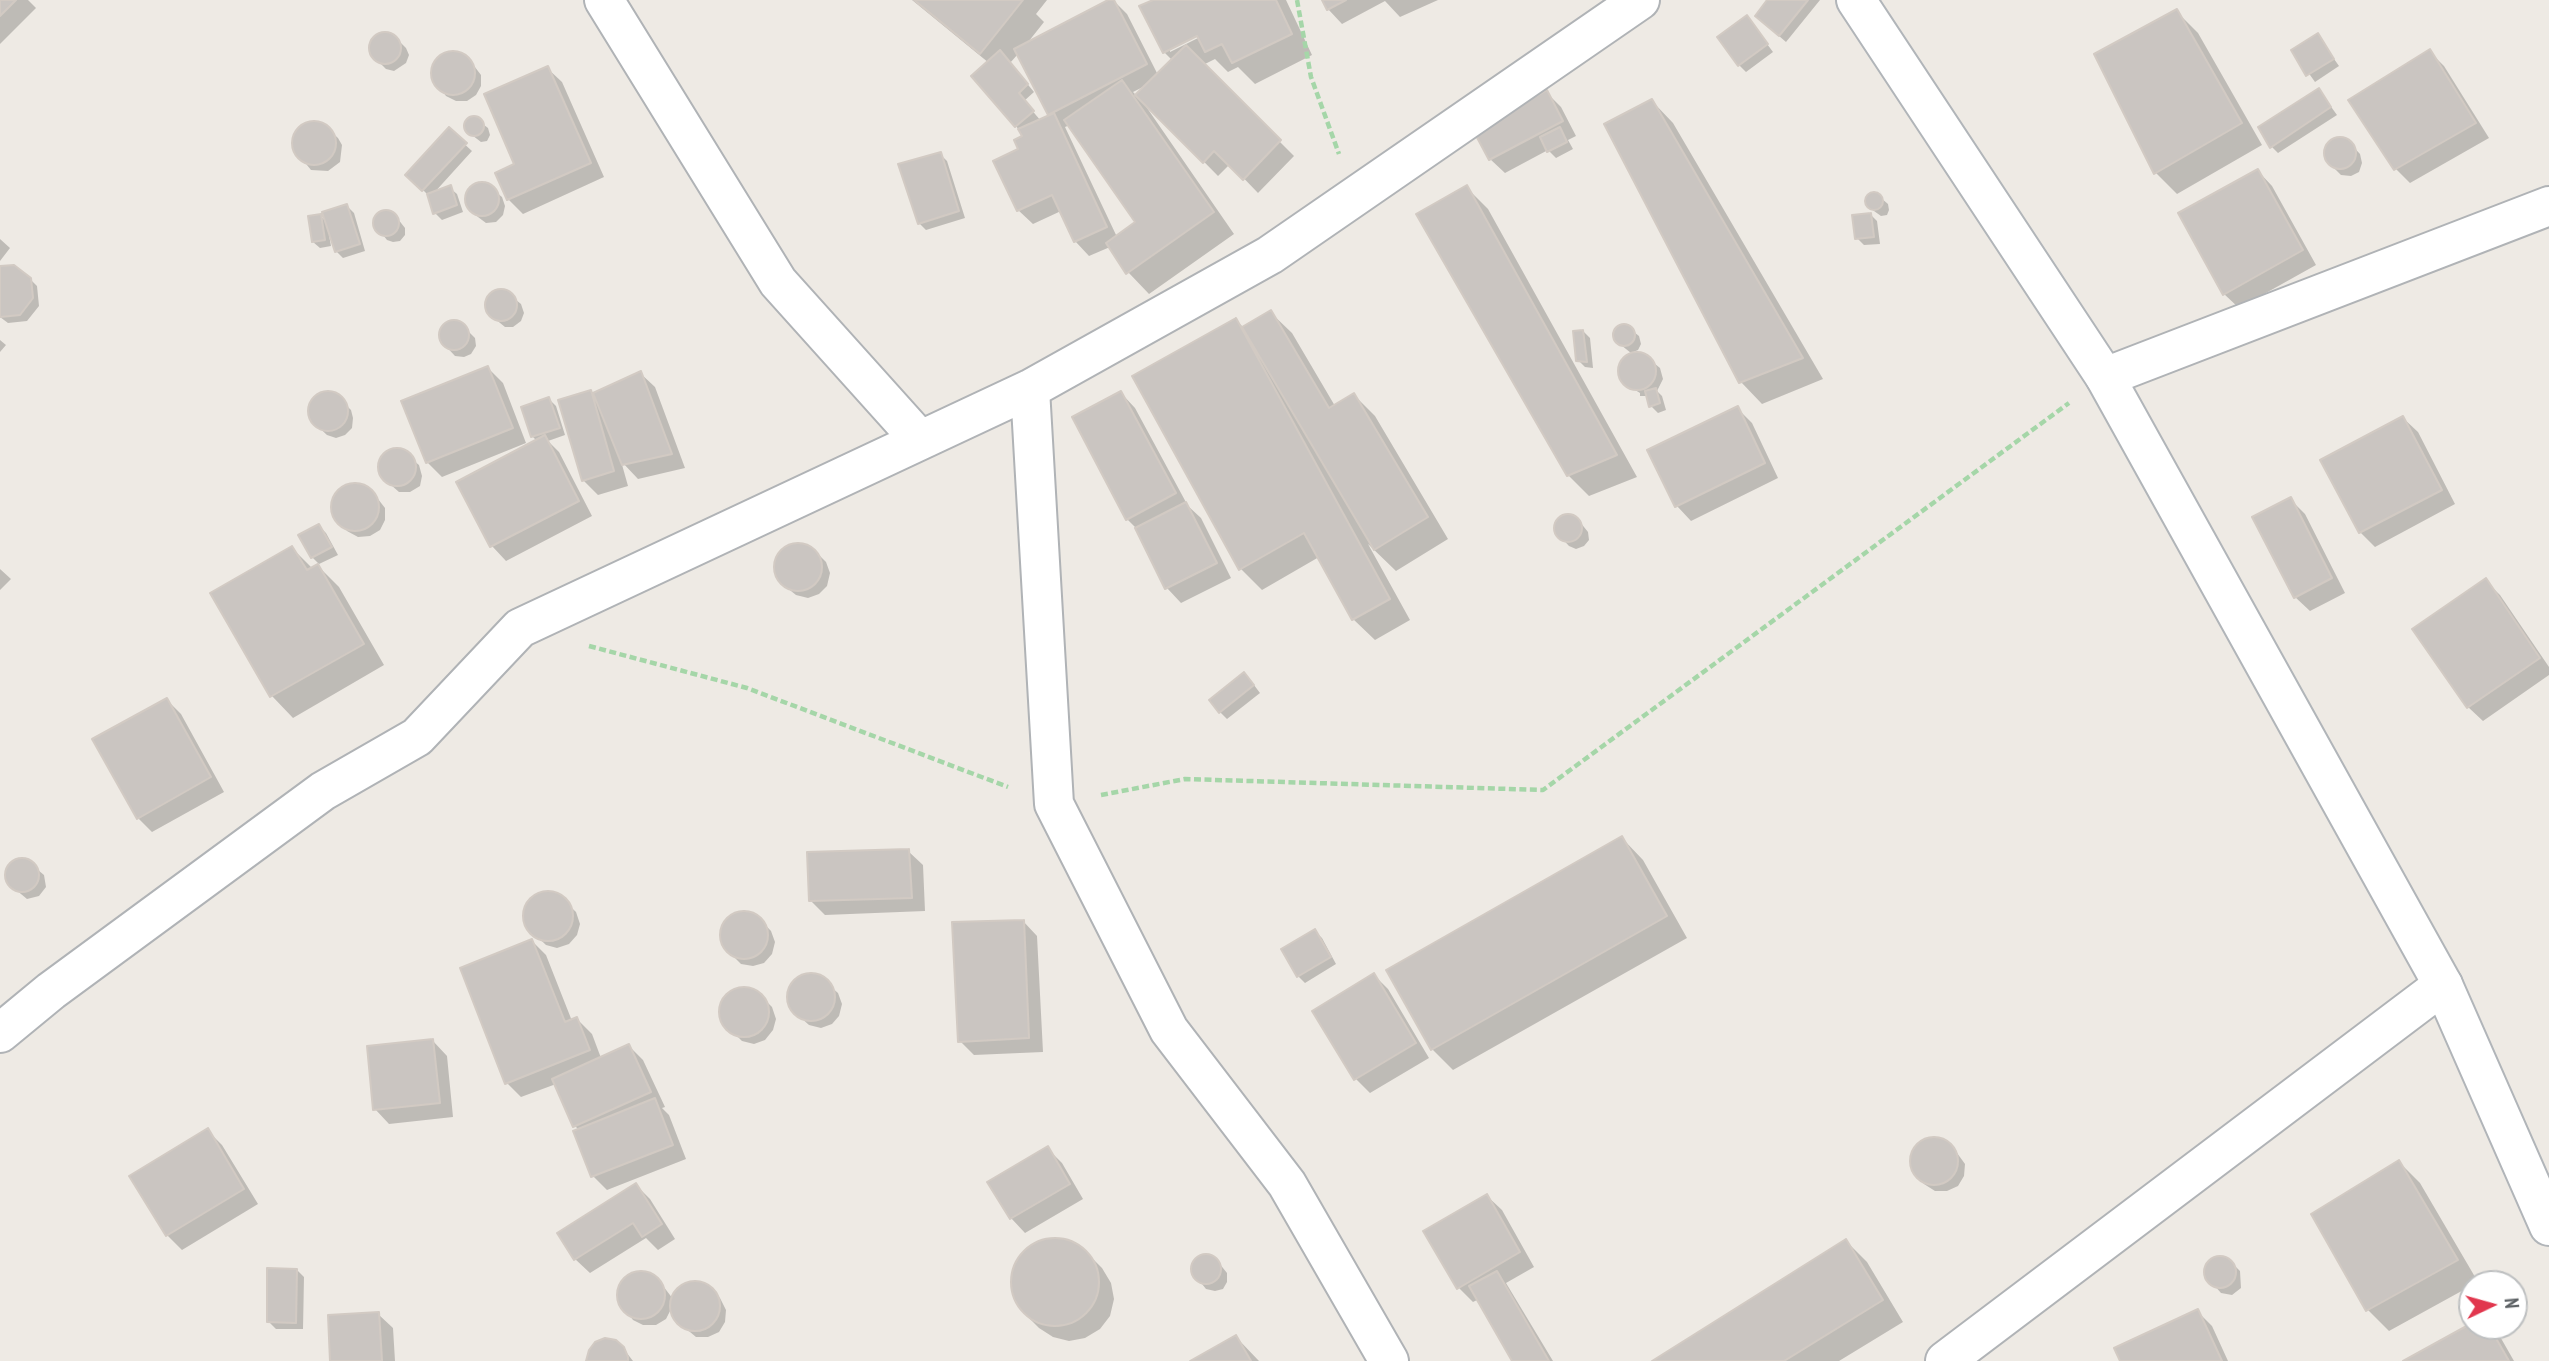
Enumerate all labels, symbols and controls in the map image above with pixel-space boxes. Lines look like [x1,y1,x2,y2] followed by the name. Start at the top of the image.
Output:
[2458,1270,2528,1340] north arrow
[2500,1297,2524,1309] text: N

